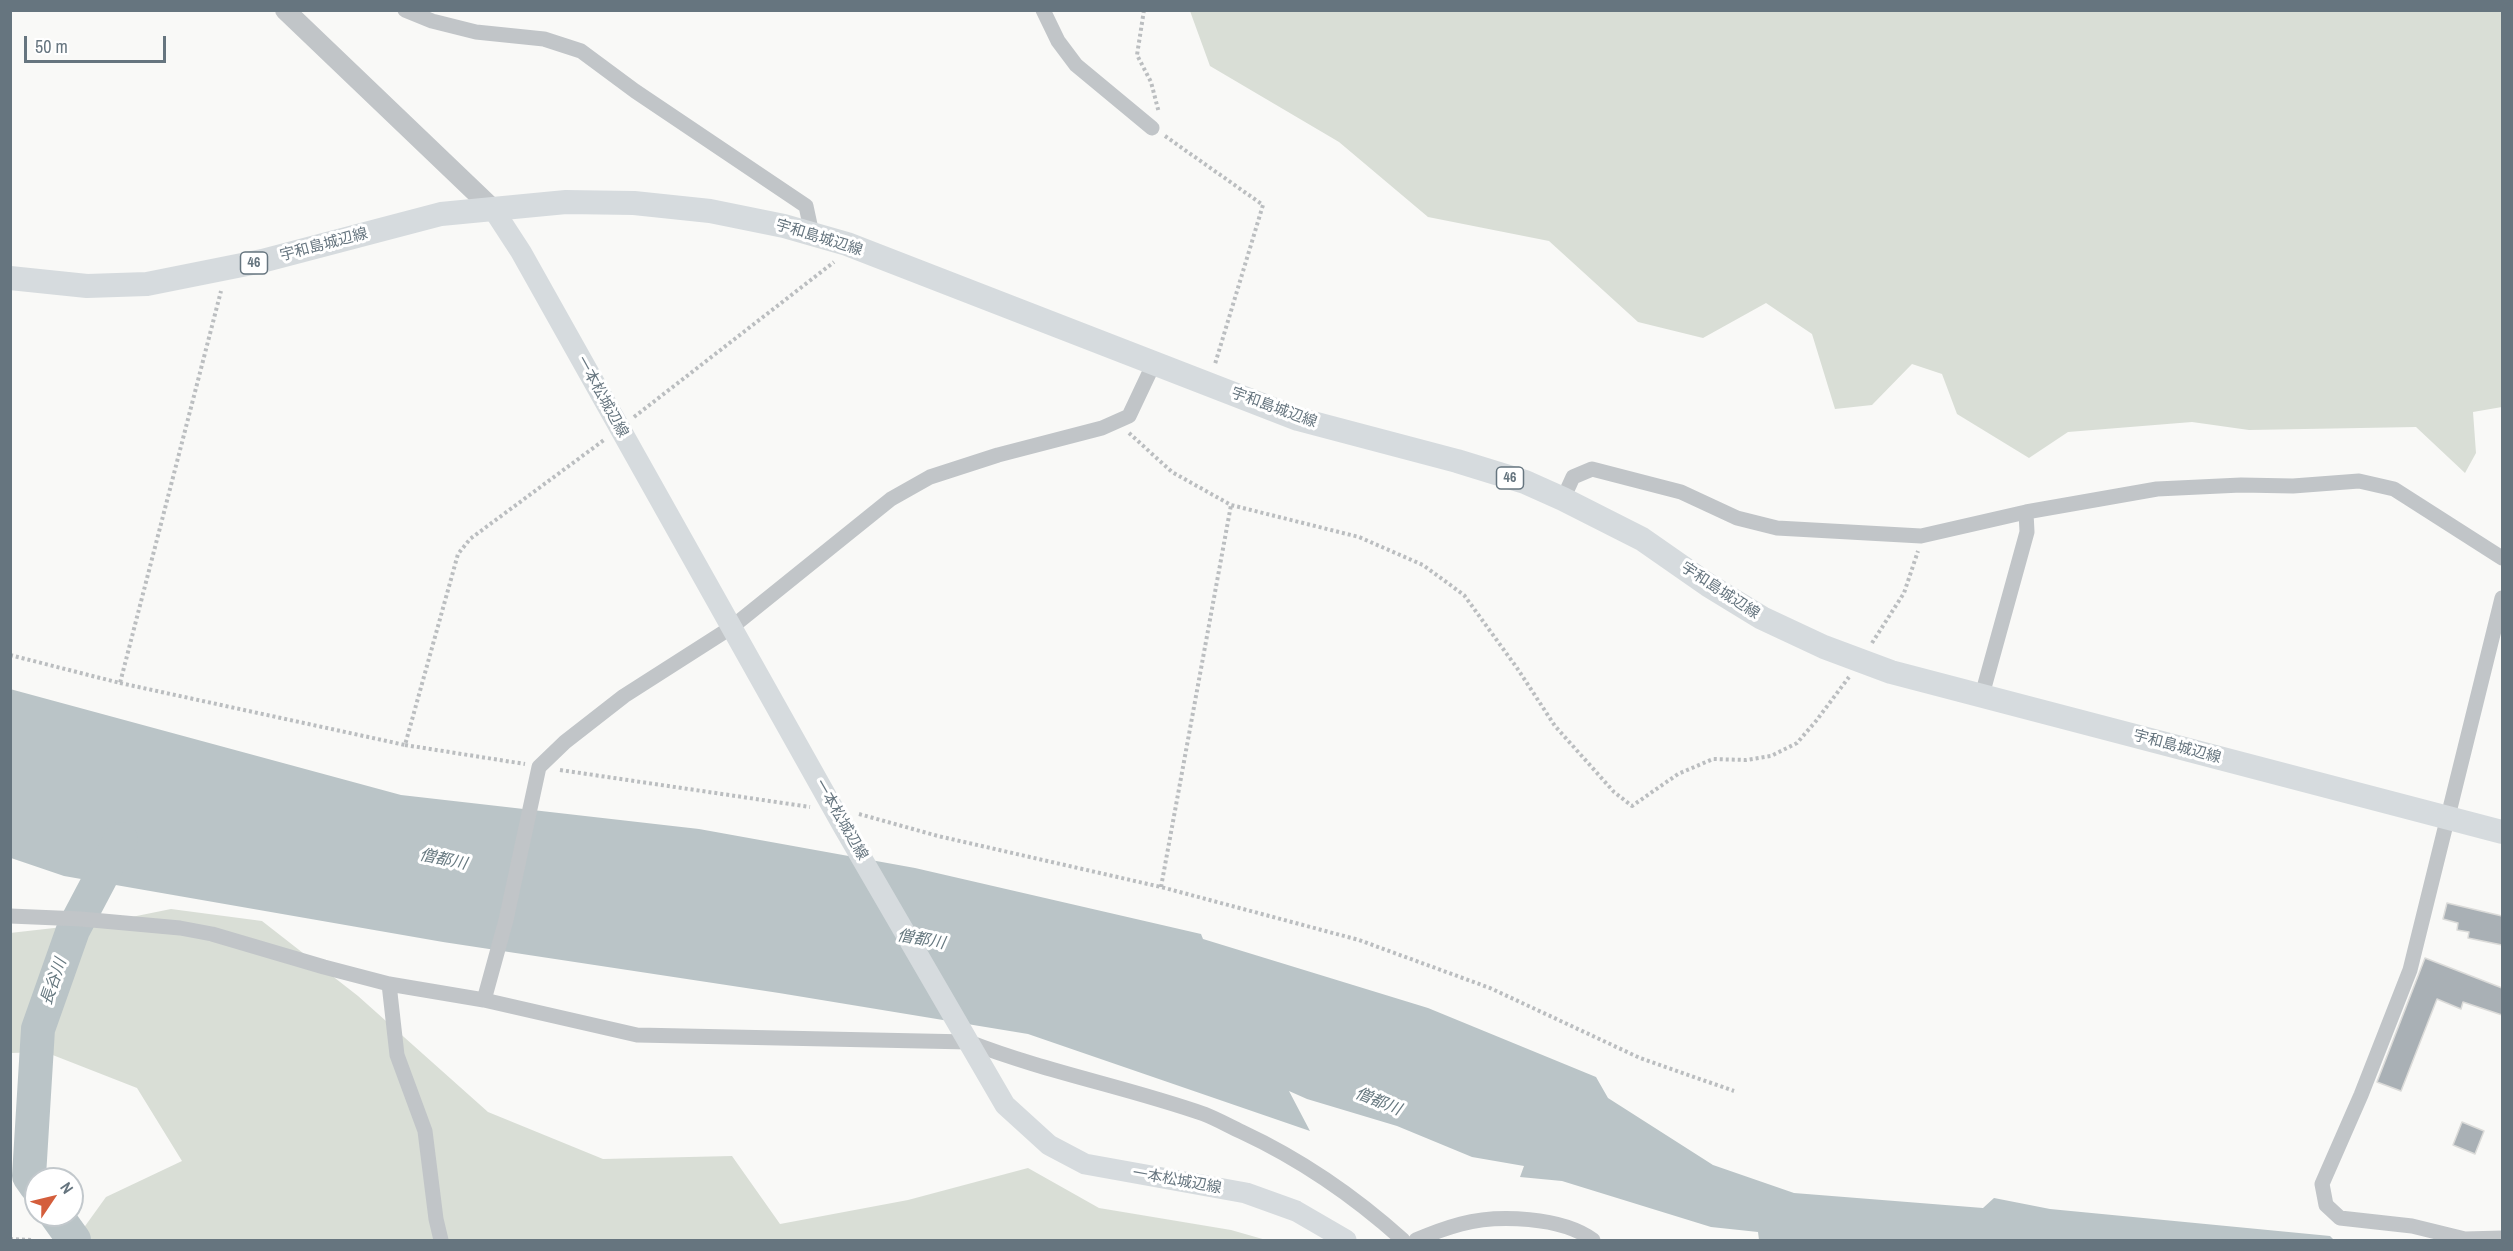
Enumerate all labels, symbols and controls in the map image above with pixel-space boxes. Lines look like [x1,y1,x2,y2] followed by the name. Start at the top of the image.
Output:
[27,24,170,62] scale bar
[35,34,68,59] text: 50 m
[773,216,865,260] street label: 宇和島城辺線
[278,225,370,265] street label: 宇和島城辺線
[240,252,268,274] road number: 46
[572,353,632,441] street label: 一本松城辺線
[1229,384,1319,432] street label: 宇和島城辺線
[1496,467,1524,489] road number: 46
[1677,559,1763,623] street label: 宇和島城辺線
[2131,727,2223,767] street label: 宇和島城辺線
[811,777,871,863] street label: 一本松城辺線
[418,846,468,874] water label: 僧都川
[896,926,946,954] water label: 僧都川
[37,956,71,1008] water label: 長谷川
[1352,1084,1404,1120] water label: 僧都川
[1131,1164,1223,1198] street label: 一本松城辺線
[24,1167,84,1227] north arrow
[55,1178,79,1198] text: N

